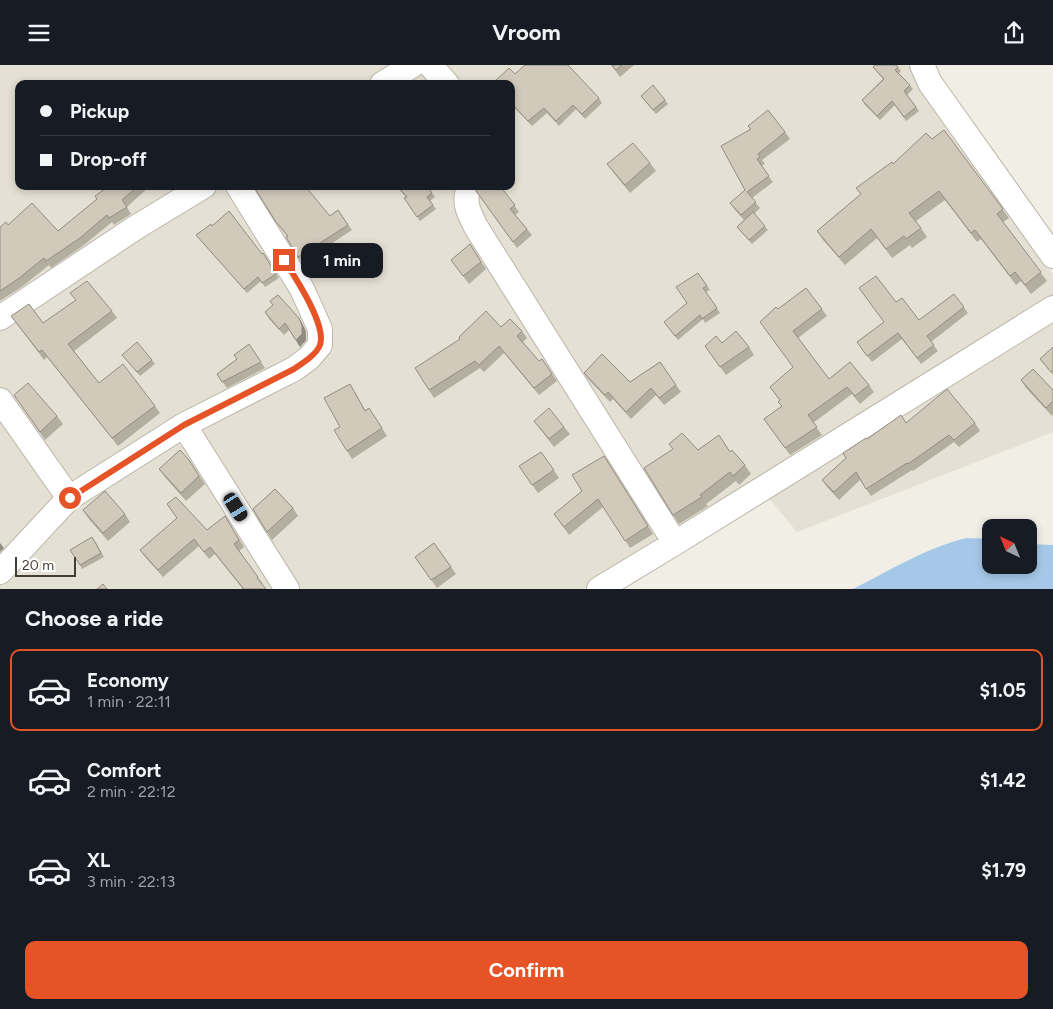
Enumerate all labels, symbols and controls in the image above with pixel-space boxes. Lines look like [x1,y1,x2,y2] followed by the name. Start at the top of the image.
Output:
[25,19,53,47] icon: menu
[492,19,561,46] text: Vroom
[1000,19,1028,47] icon: share
[70,100,129,123] text: Pickup
[70,148,147,171] text: Drop-off
[302,243,384,277] callout: 1 min
[273,249,295,271] route end
[323,251,361,270] text: 1 min
[59,487,81,509] route start
[221,490,250,524] car
[982,519,1038,574] north arrow
[982,519,1037,574] map controls
[15,554,76,577] scale bar
[22,557,54,574] text: 20 m
[25,605,163,632] text: Choose a ride
[27,668,72,713] icon: car
[87,669,169,692] text: Economy
[979,679,1026,702] text: $1.05
[87,692,171,711] text: 1 min · 22:11
[27,758,72,803] icon: car
[87,759,162,782] text: Comfort
[980,769,1026,792] text: $1.42
[87,782,176,801] text: 2 min · 22:12
[27,848,72,893] icon: car
[87,849,110,872] text: XL
[981,859,1026,882] text: $1.79
[87,872,175,891] text: 3 min · 22:13
[25,941,1028,999] button: Confirm

